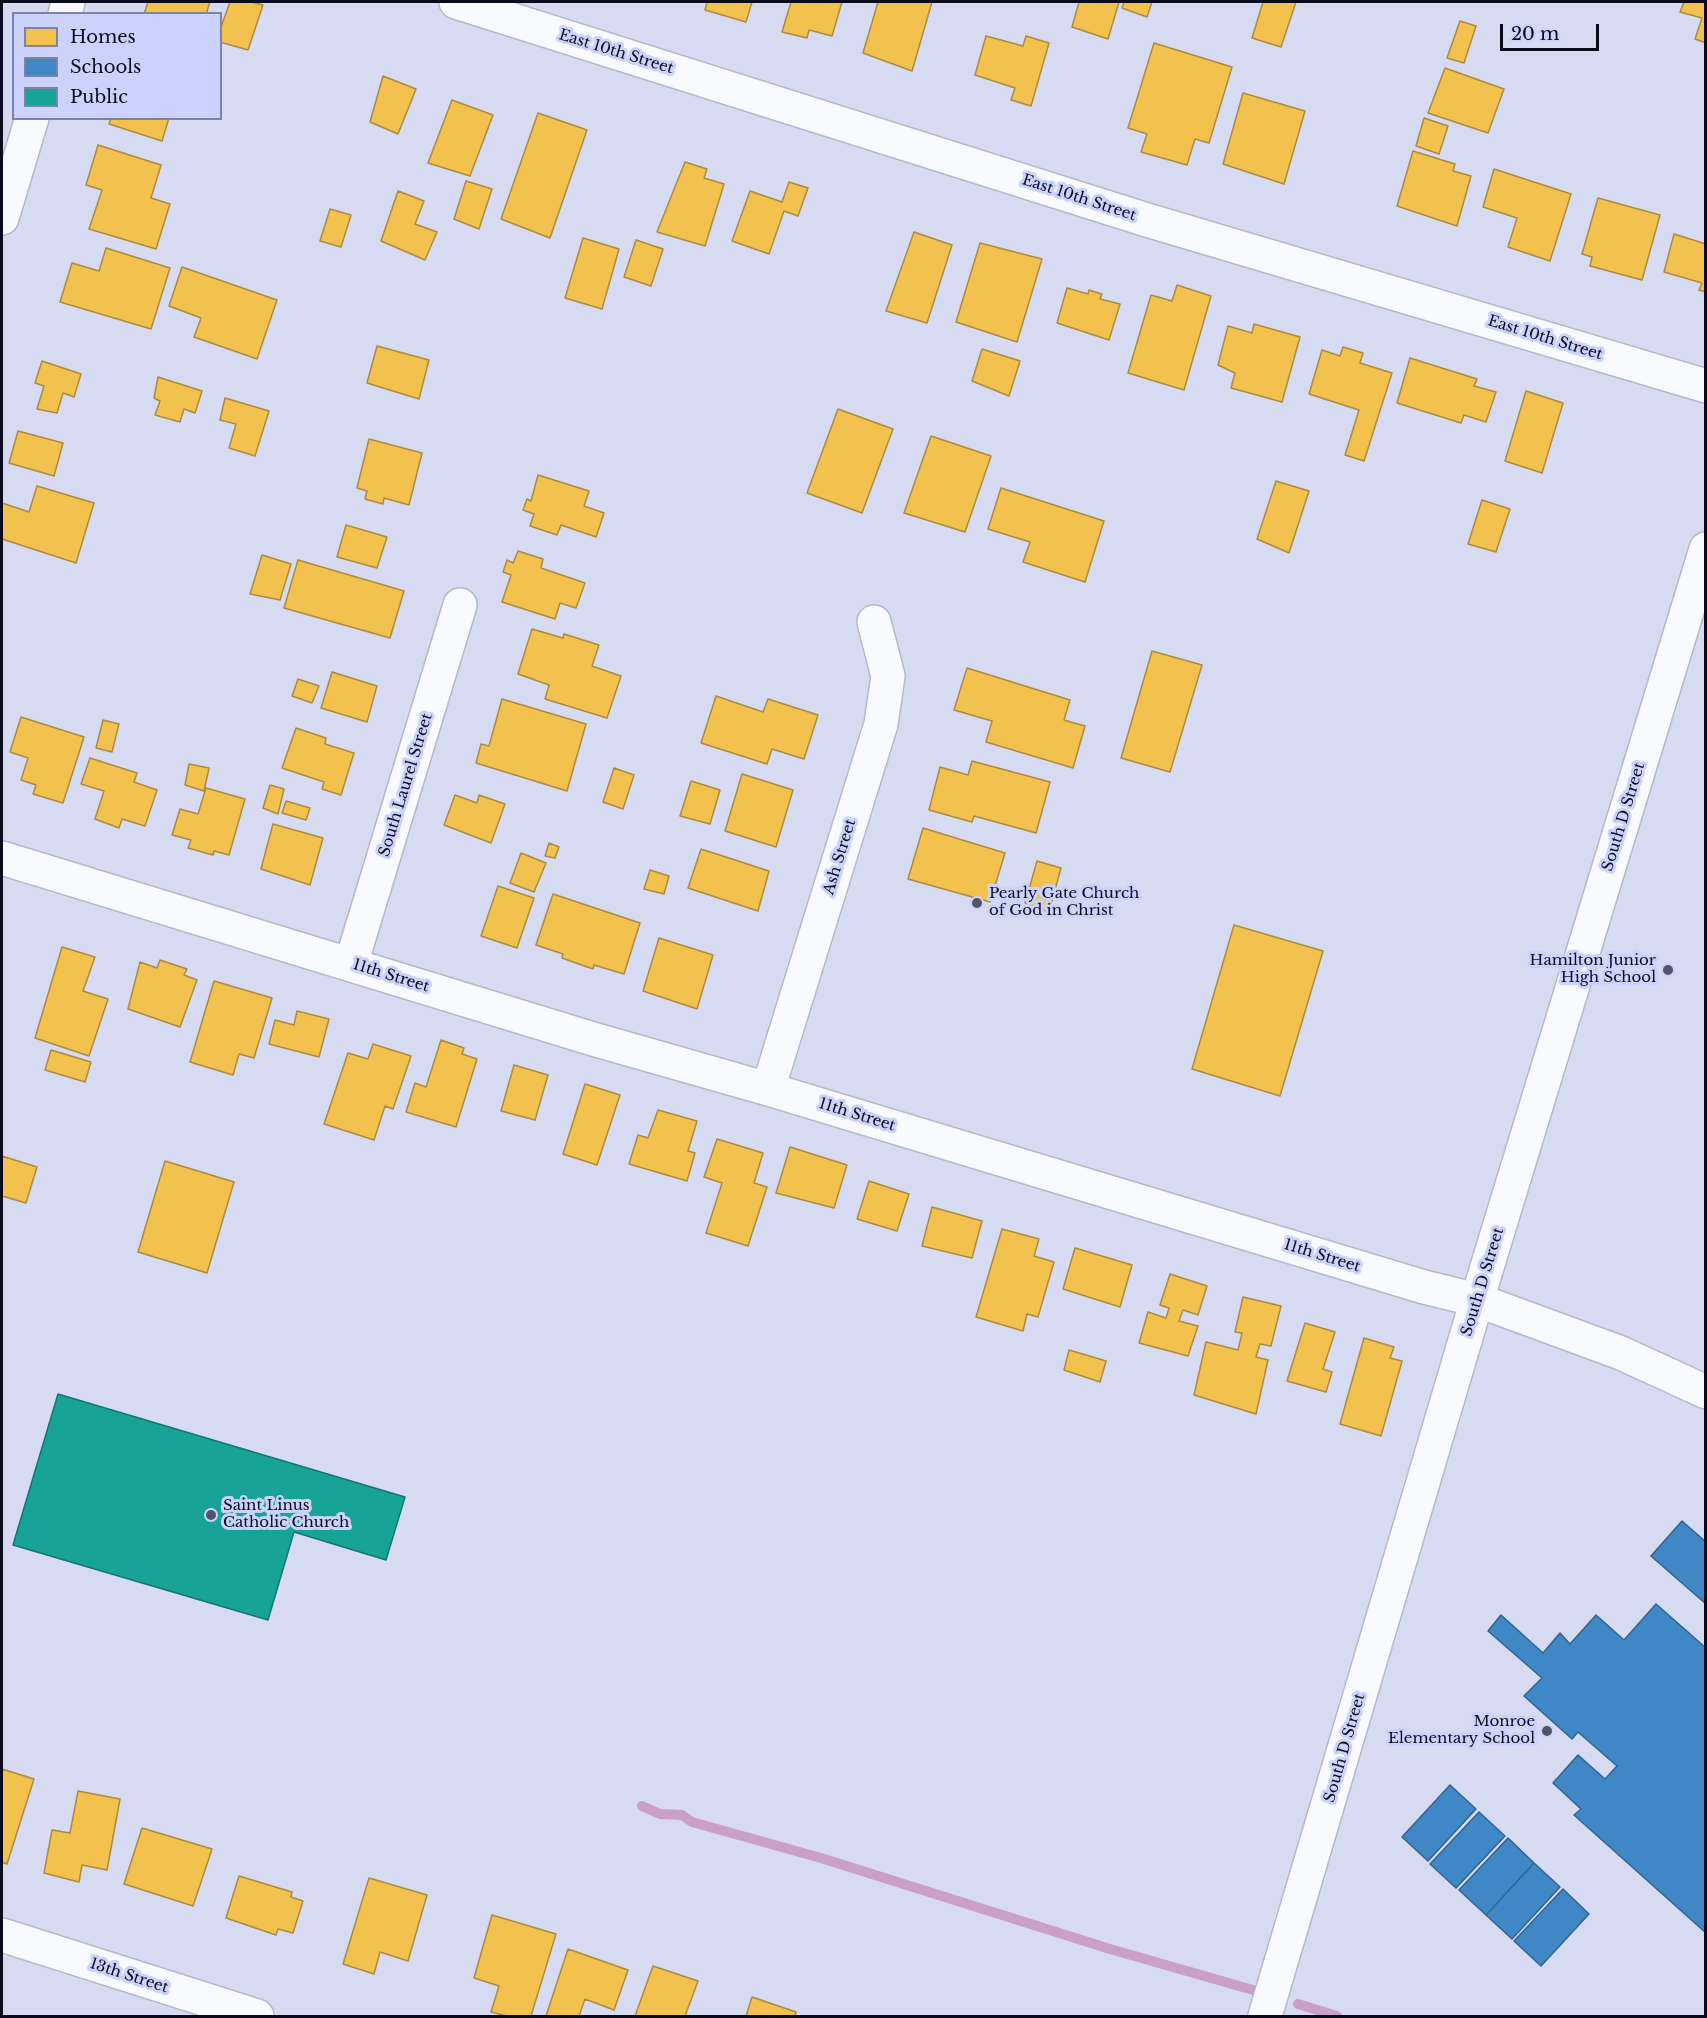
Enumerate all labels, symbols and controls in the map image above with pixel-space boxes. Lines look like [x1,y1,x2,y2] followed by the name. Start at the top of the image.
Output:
[12,12,222,120] legend
[1503,12,1602,50] scale bar
[1511,23,1559,45] text: 20 m
[70,26,136,48] text: Homes
[557,26,675,78] street label: East 10th Street
[70,56,141,78] text: Schools
[70,86,128,108] text: Public
[1020,171,1138,225] street label: East 10th Street
[1486,312,1604,364] street label: East 10th Street
[376,711,436,859] street label: South Laurel Street
[1599,761,1649,873] street label: South D Street
[820,817,860,897] street label: Ash Street
[989,885,1139,920] place label: Pearly Gate Church of God in Christ
[970,896,984,910] marker: Pearly Gate Church of God in Christ
[1530,952,1656,987] place label: Hamilton Junior High School
[351,956,431,996] street label: 11th Street
[1661,963,1675,977] marker: Hamilton Junior High School
[817,1095,897,1135] street label: 11th Street
[1458,1226,1508,1338] street label: South D Street
[1282,1236,1362,1276] street label: 11th Street
[223,1497,349,1532] place label: Saint Linus Catholic Church
[204,1508,218,1522] marker: Saint Linus Catholic Church
[1321,1691,1369,1805] street label: South D Street
[1388,1713,1535,1748] place label: Monroe Elementary School
[1540,1724,1554,1738] marker: Monroe Elementary School
[88,1955,170,1997] street label: 13th Street

